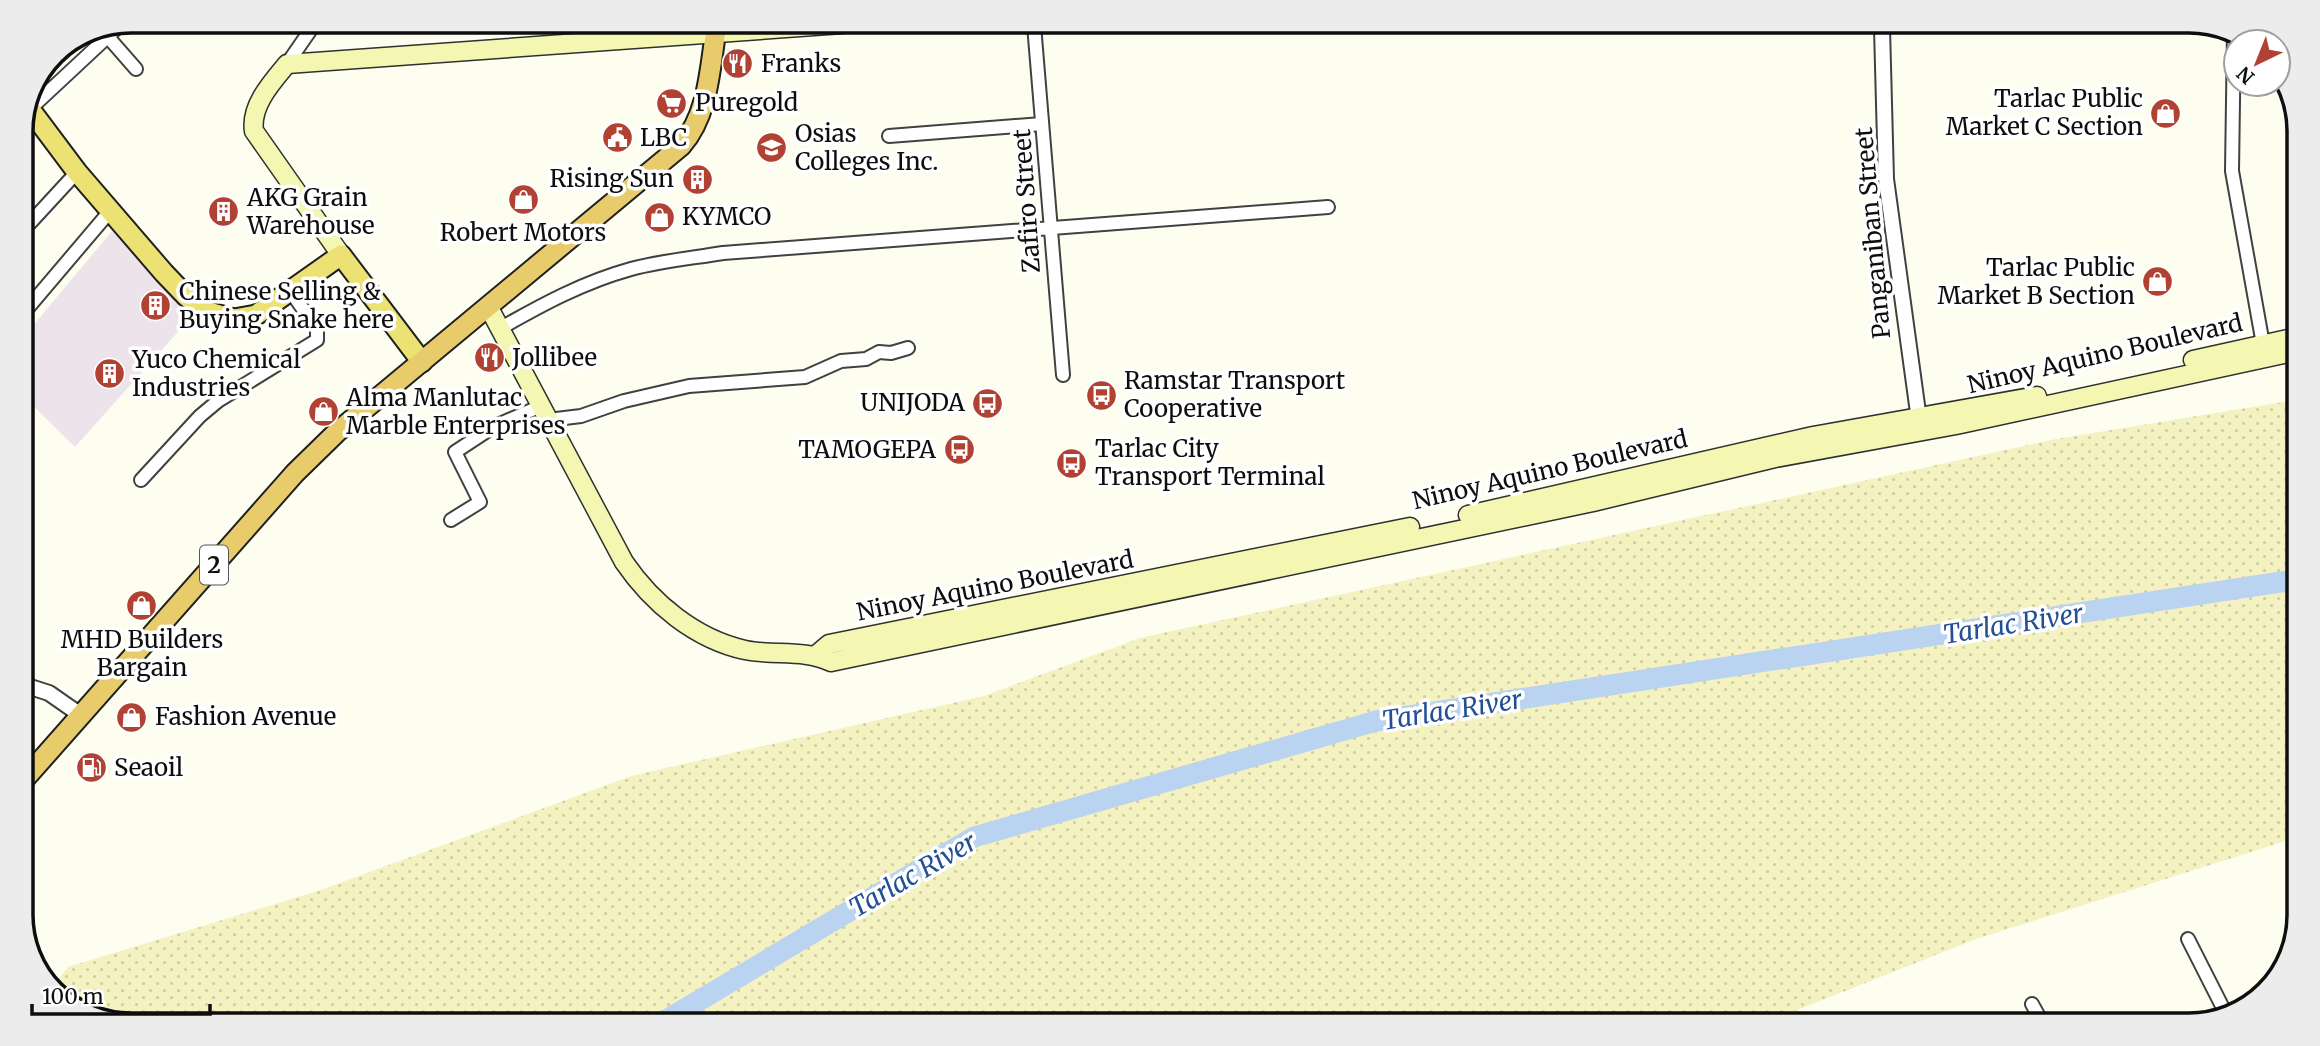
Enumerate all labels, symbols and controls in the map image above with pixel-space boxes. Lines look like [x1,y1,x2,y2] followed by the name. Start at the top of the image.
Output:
[2222,28,2292,98] north arrow
[721,47,755,81] restaurant icon: Franks
[761,48,841,79] place label: Franks
[2232,62,2259,89] text: N
[1946,83,2143,142] place label: Tarlac Public Market C Section
[655,86,689,120] supermarket icon: Puregold
[695,87,798,118] place label: Puregold
[2149,96,2183,130] shop icon: Tarlac Public Market C Section
[795,118,938,177] place label: Osias Colleges Inc.
[600,121,634,155] public building icon: LBC
[640,122,687,153] place label: LBC
[1848,125,1897,340] street label: Panganiban Street
[1006,127,1047,274] street label: Zafiro Street
[755,131,789,165] school or university icon: Osias Colleges Inc.
[680,162,714,196] building icon: Rising Sun
[550,163,674,194] place label: Rising Sun
[246,182,375,241] place label: AKG Grain Warehouse
[506,182,540,216] shop icon: Robert Motors
[207,195,241,229] building icon: AKG Grain Warehouse
[642,200,676,234] shop icon: KYMCO
[682,201,771,232] place label: KYMCO
[440,217,606,248] place label: Robert Motors
[1937,252,2135,311] place label: Tarlac Public Market B Section
[2141,265,2175,299] shop icon: Tarlac Public Market B Section
[179,276,394,335] place label: Chinese Selling & Buying Snake here
[139,289,173,323] building icon: Chinese Selling & Buying Snake here
[1964,307,2245,400] street label: Ninoy Aquino Boulevard
[472,341,506,375] restaurant icon: Jollibee
[511,342,597,373] place label: Jollibee
[131,344,301,403] place label: Yuco Chemical Industries
[92,357,126,391] building icon: Yuco Chemical Industries
[1124,365,1346,424] place label: Ramstar Transport Cooperative
[1084,378,1118,412] bus stop icon: Ramstar Transport Cooperative
[345,382,566,441] place label: Alma Manlutac Marble Enterprises
[971,386,1005,420] bus stop icon: UNIJODA
[860,387,966,418] place label: UNIJODA
[306,395,340,429] shop icon: Alma Manlutac Marble Enterprises
[1409,423,1690,516] street label: Ninoy Aquino Boulevard
[942,433,976,467] bus stop icon: TAMOGEPA
[1095,433,1325,492] place label: Tarlac City Transport Terminal
[798,434,937,465] place label: TAMOGEPA
[1055,446,1089,480] bus stop icon: Tarlac City Transport Terminal
[854,543,1136,628] street label: Ninoy Aquino Boulevard
[200,545,228,584] road number: 2
[125,589,159,623] shop icon: MHD Builders Bargain
[1941,596,2086,651] water label: Tarlac River
[61,624,223,683] place label: MHD Builders Bargain
[1380,682,1525,737] water label: Tarlac River
[115,700,149,734] shop icon: Fashion Avenue
[155,701,336,732] place label: Fashion Avenue
[74,751,108,785] fuel station icon: Seaoil
[114,752,183,783] place label: Seaoil
[843,825,983,924] water label: Tarlac River
[32,972,210,1016] scale bar
[42,983,104,1010] text: 100 m

